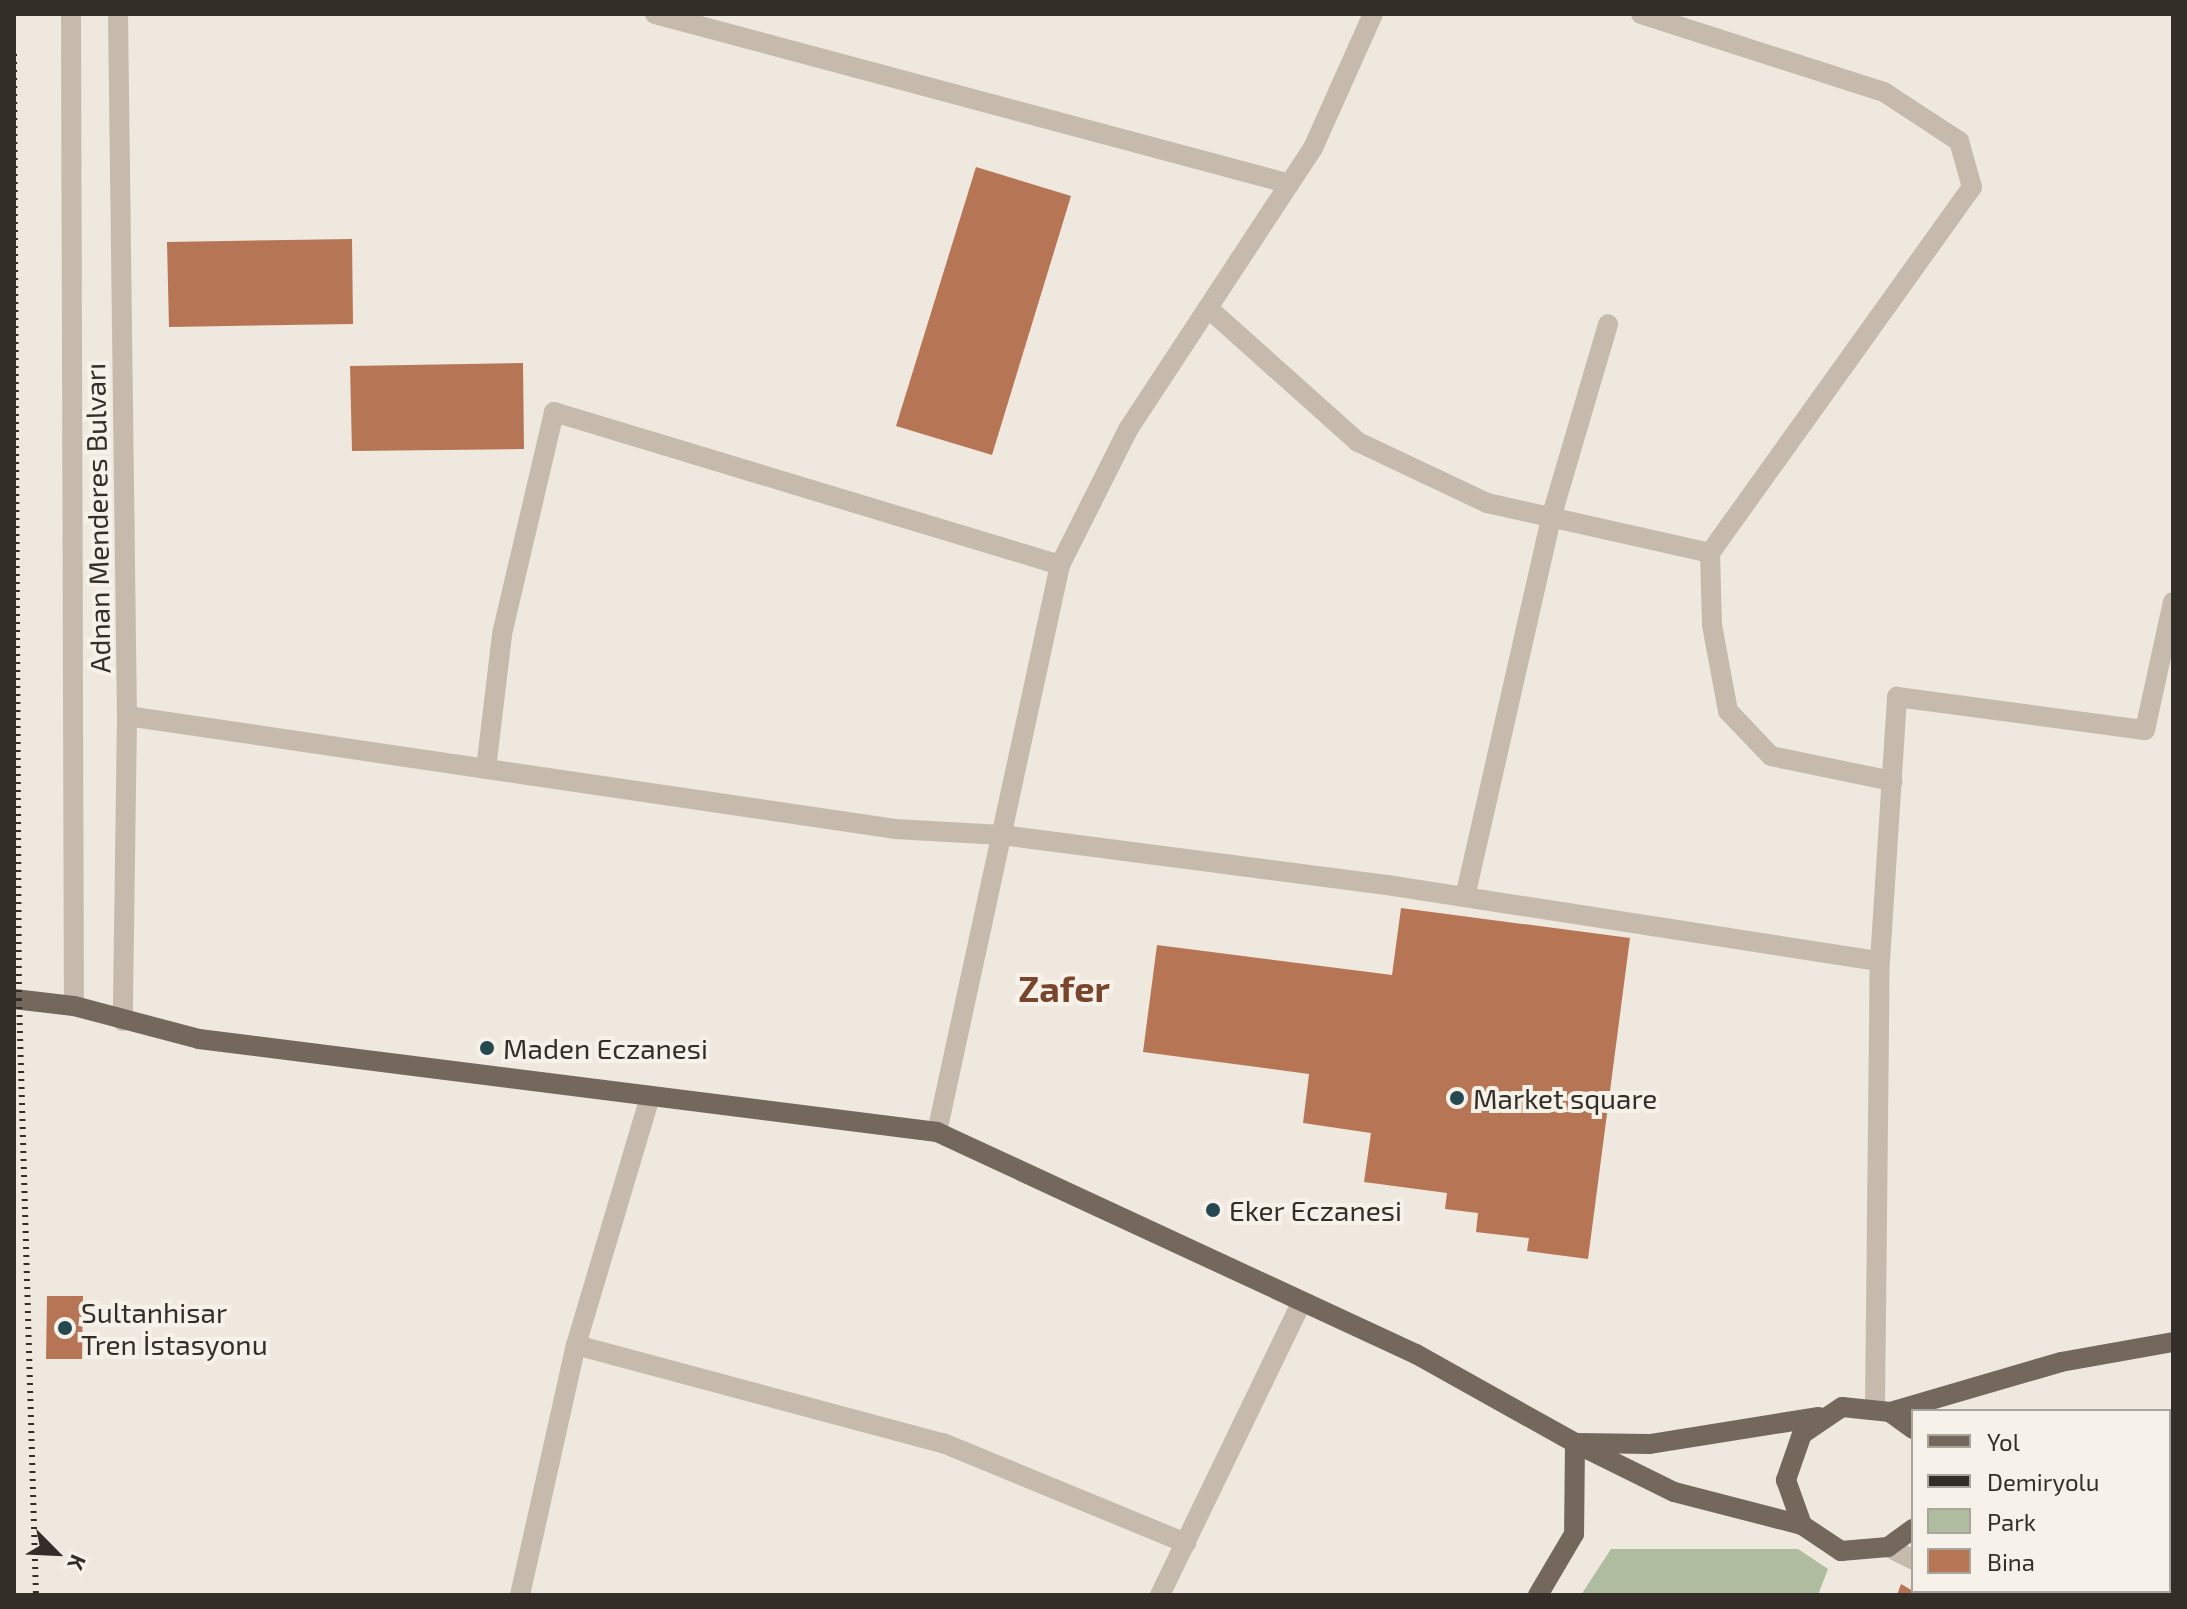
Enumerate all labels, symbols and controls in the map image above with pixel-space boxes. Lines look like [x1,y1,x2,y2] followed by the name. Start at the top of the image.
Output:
[77,363,117,673] street label: Adnan Menderes Bulvarı
[1018,966,1110,1010] district label: Zafer
[503,1031,708,1065] place label: Maden Eczanesi
[478,1039,496,1057] marker: Maden Eczanesi
[1473,1081,1657,1115] place label: Market square
[1448,1089,1466,1107] marker: Market square
[1229,1193,1403,1227] place label: Eker Eczanesi
[1204,1201,1222,1219] marker: Eker Eczanesi
[81,1295,268,1361] place label: Sultanhisar Tren İstasyonu
[56,1319,74,1337] marker: Sultanhisar Tren İstasyonu
[1911,1409,2171,1593] legend
[1987,1427,2020,1456] text: Yol
[1987,1467,2099,1496] text: Demiryolu
[1987,1507,2036,1536] text: Park
[16,1513,96,1593] north arrow
[1987,1547,2035,1576] text: Bina
[63,1551,93,1574] text: K

